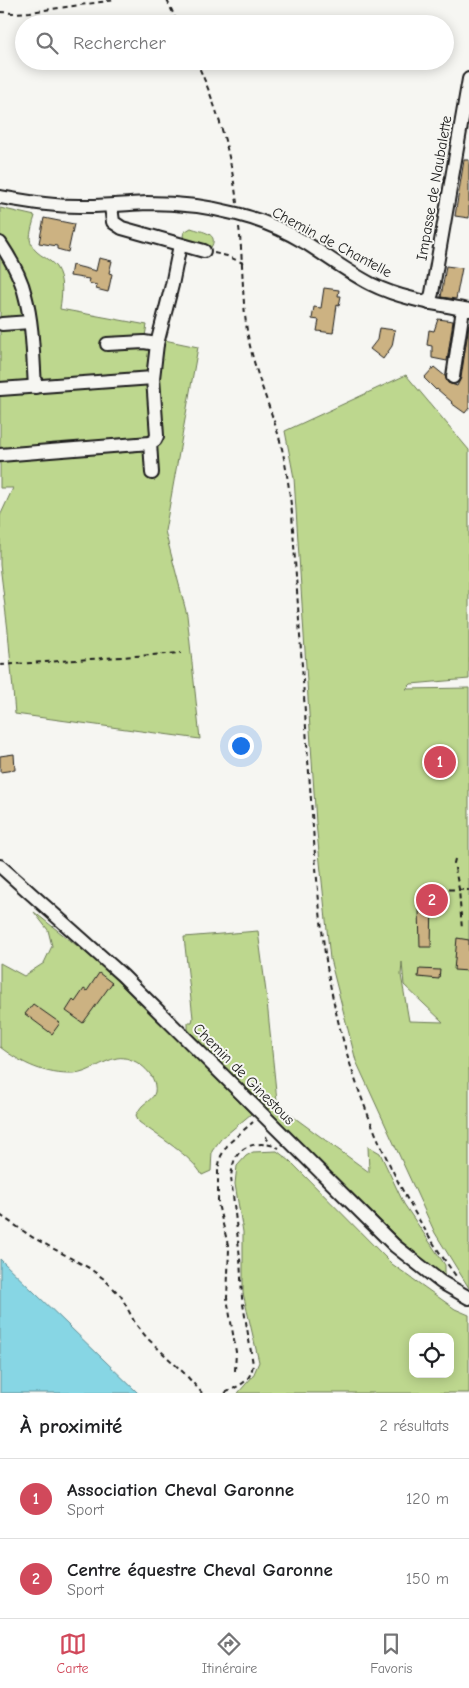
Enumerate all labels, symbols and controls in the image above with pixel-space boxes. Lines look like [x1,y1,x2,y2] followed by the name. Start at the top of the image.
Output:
[15,15,454,70] search box
[33,29,61,57] icon: search
[73,32,166,54] text: Rechercher
[412,114,456,262] street label: Impasse de Naubalette
[269,203,395,281] street label: Chemin de Chantelle
[228,733,254,759] your location
[424,743,456,781] pin: 1
[416,881,448,919] pin: 2
[189,1019,299,1129] street label: Chemin de Ginestous
[409,1333,454,1378] map controls
[409,1333,454,1378] button: locate
[20,1414,122,1438] text: À proximité
[379,1417,449,1435] text: 2 résultats
[67,1479,294,1501] text: Association Cheval Garonne
[33,1490,39,1508] text: 1
[406,1490,449,1508] text: 120 m
[67,1501,104,1519] text: Sport
[67,1559,333,1581] text: Centre équestre Cheval Garonne
[32,1570,40,1588] text: 2
[406,1570,449,1588] text: 150 m
[67,1581,104,1599] text: Sport
[57,1630,89,1677] tab: Carte
[202,1630,257,1677] tab: Itinéraire
[370,1630,412,1677] tab: Favoris

